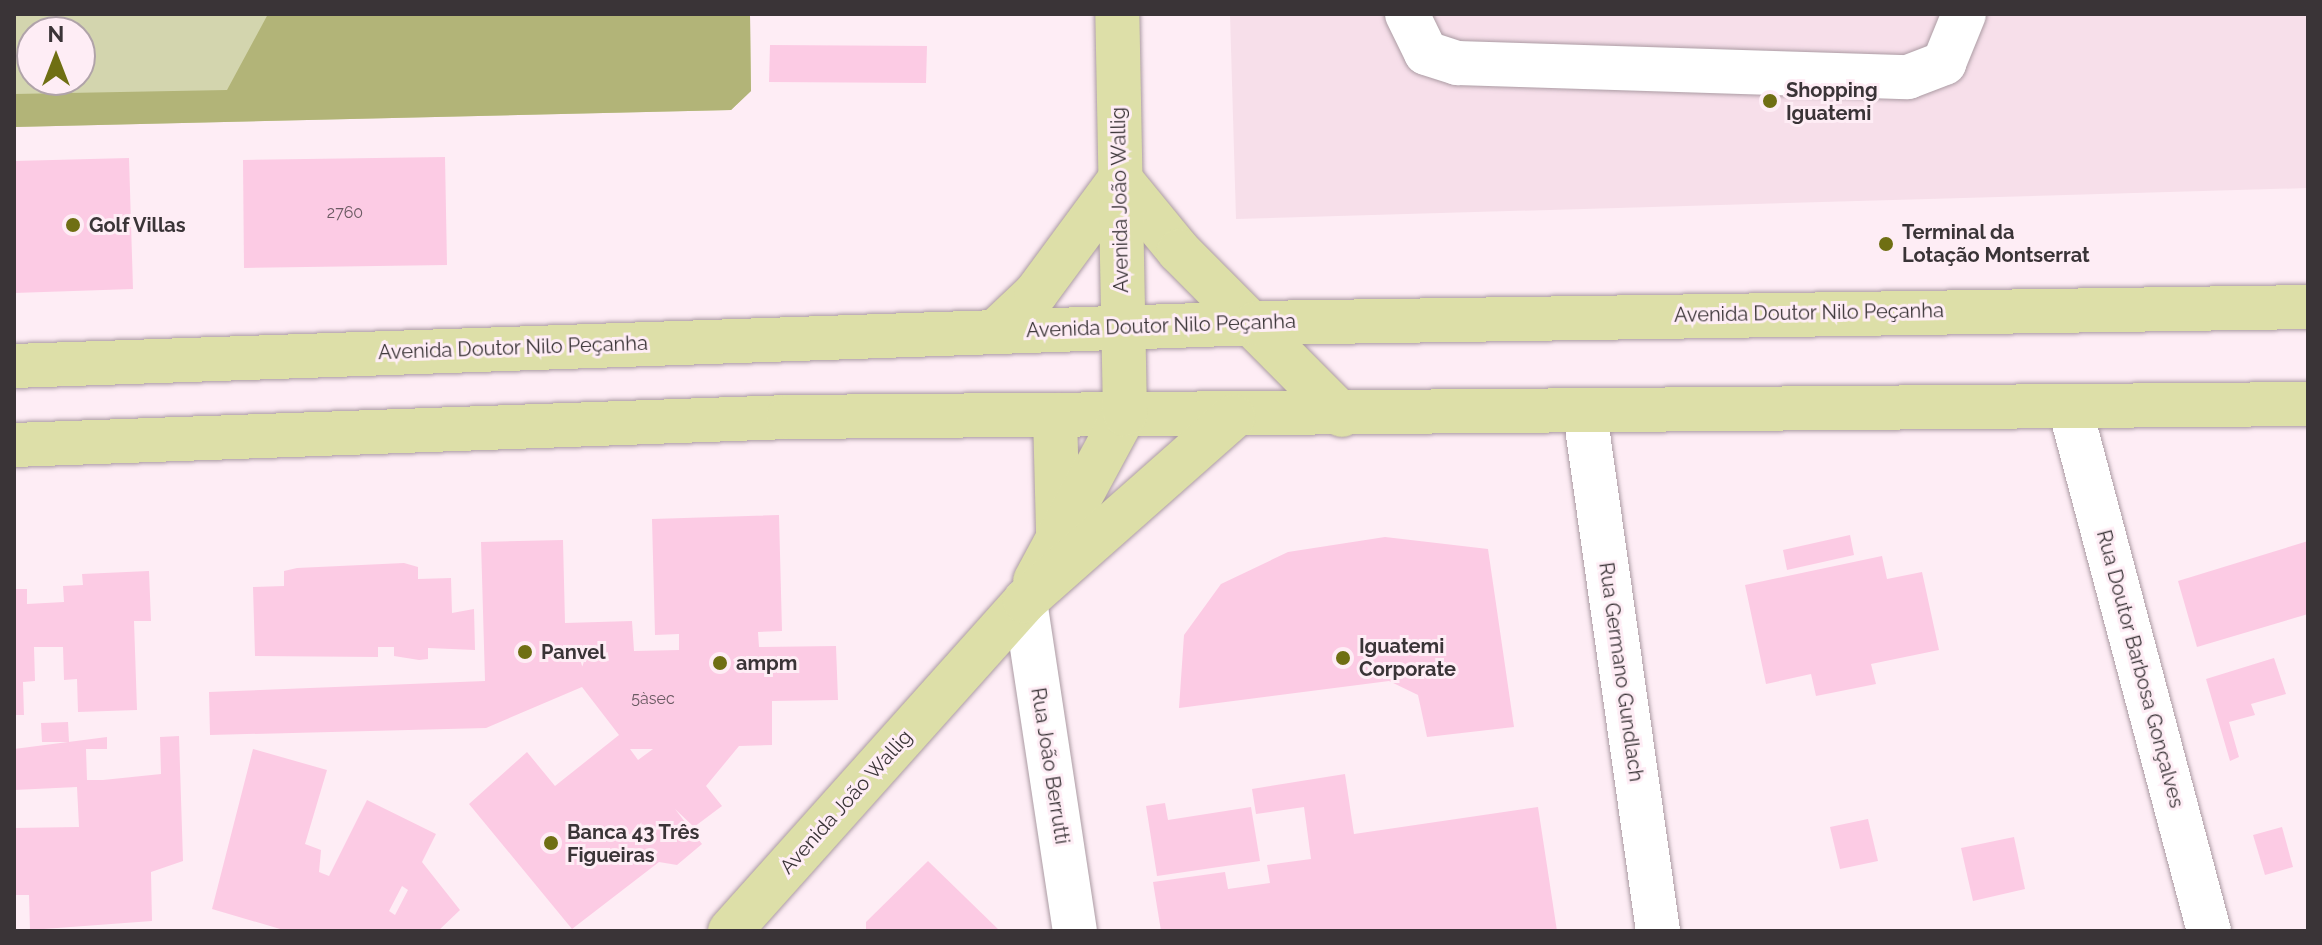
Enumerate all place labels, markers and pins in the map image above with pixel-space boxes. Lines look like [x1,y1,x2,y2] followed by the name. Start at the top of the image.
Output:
[1786,78,1878,125] place label: Shopping Iguatemi
[1761,92,1779,110] marker: Shopping Iguatemi
[89,213,187,237] place label: Golf Villas
[64,216,82,234] marker: Golf Villas
[1902,220,2090,267] place label: Terminal da Lotação Montserrat
[1877,235,1895,253] marker: Terminal da Lotação Montserrat
[1359,634,1456,681] place label: Iguatemi Corporate
[541,640,606,664] place label: Panvel
[516,643,534,661] marker: Panvel
[1334,649,1352,667] marker: Iguatemi Corporate
[736,651,797,675] place label: ampm
[711,654,729,672] marker: ampm
[567,820,700,867] place label: Banca 43 Três Figueiras
[542,834,560,852] marker: Banca 43 Três Figueiras

